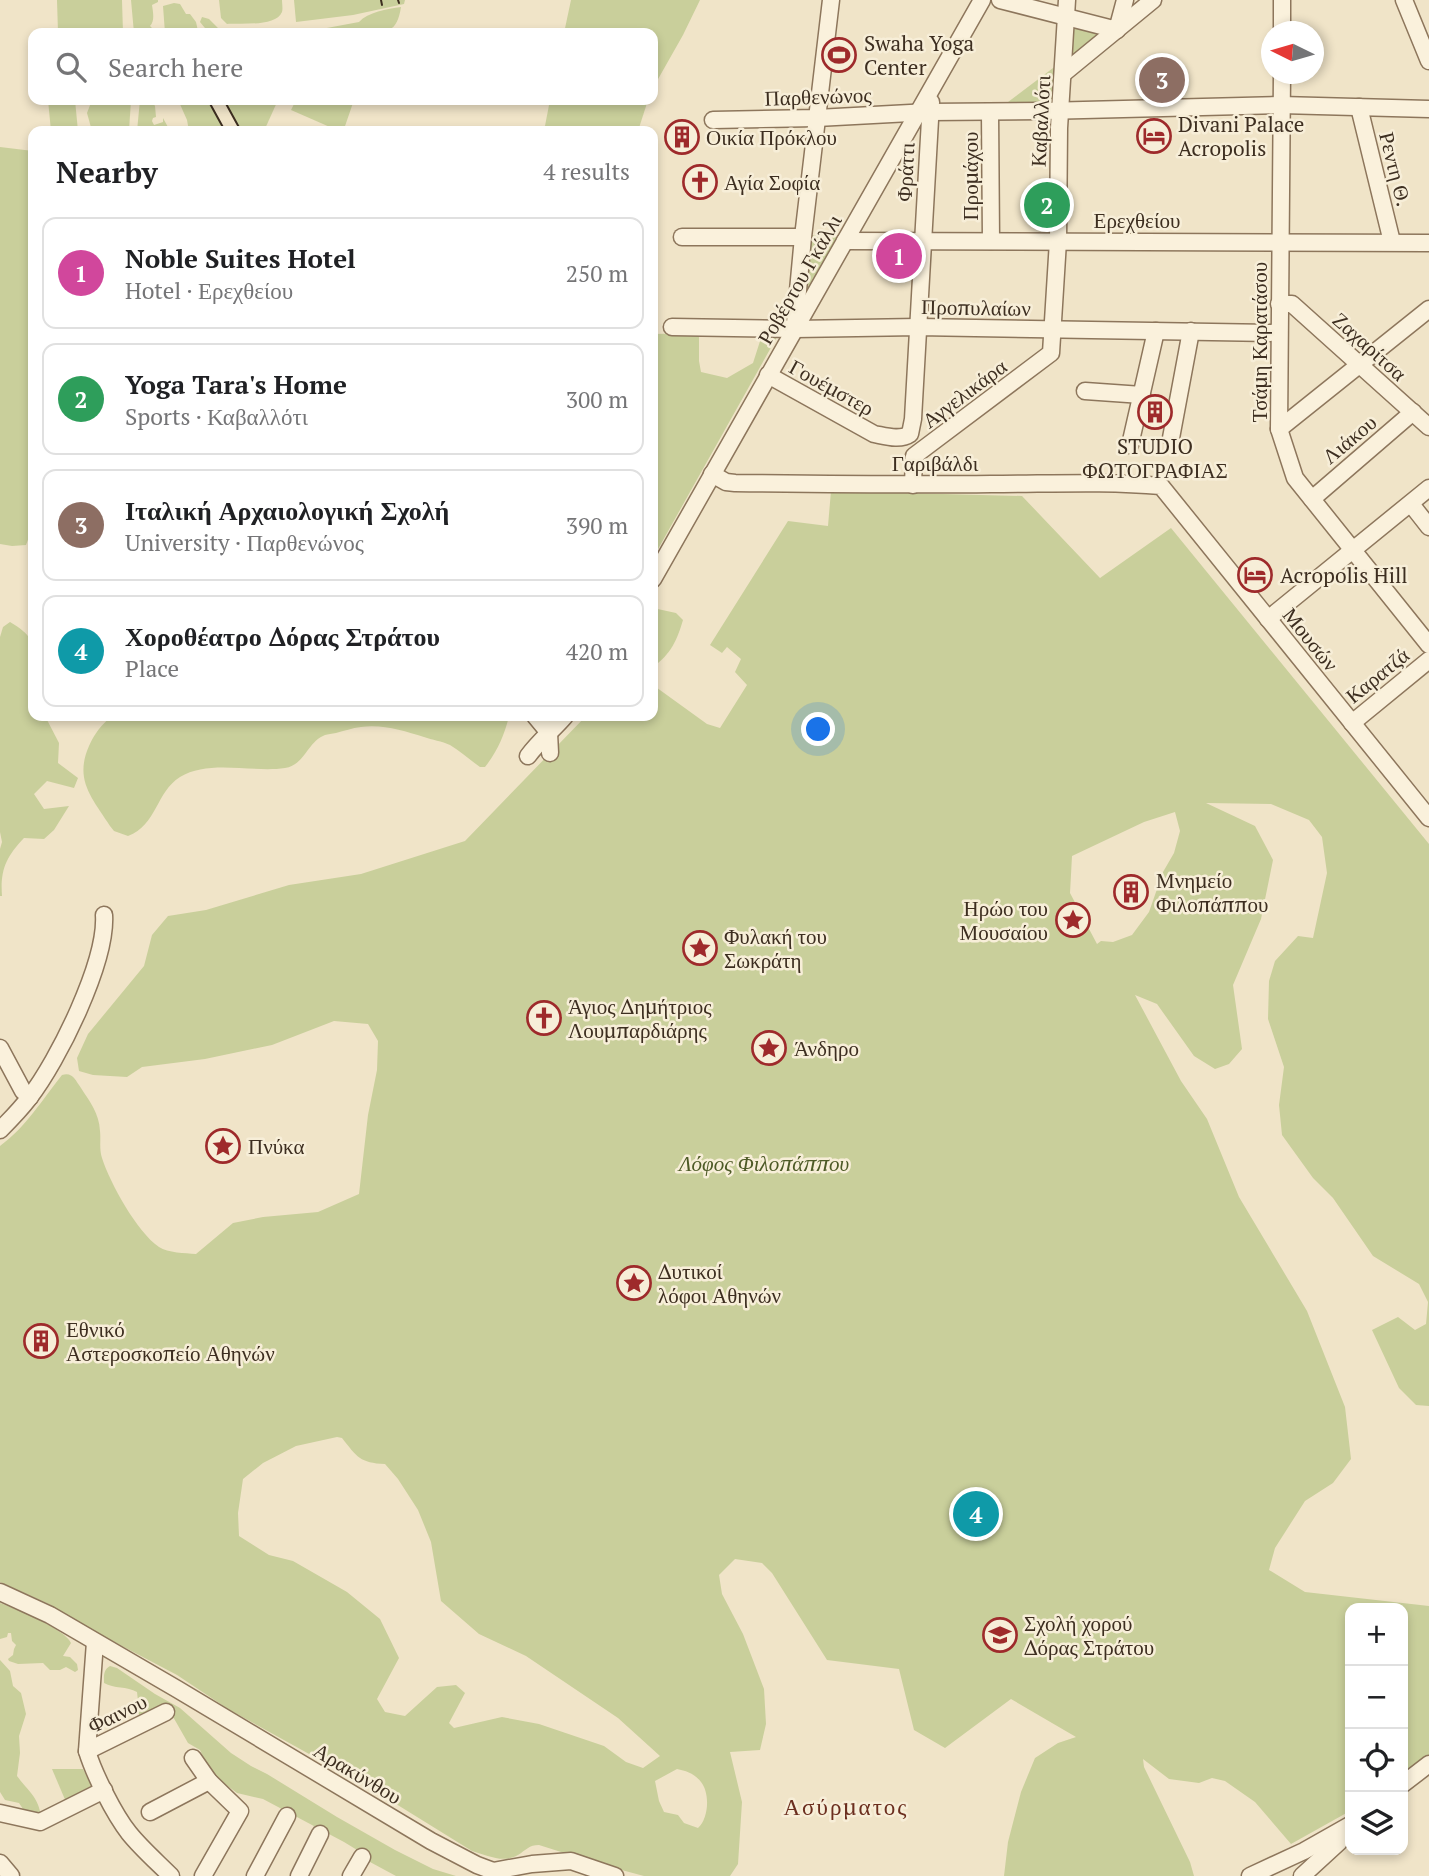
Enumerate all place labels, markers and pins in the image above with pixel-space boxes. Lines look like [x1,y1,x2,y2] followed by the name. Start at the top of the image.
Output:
[864,29,974,81] place label: Swaha Yoga Center
[820,36,858,74] sports icon: Swaha Yoga Center
[1139,54,1185,106] pin: 3
[1178,110,1304,162] place label: Divani Palace Acropolis
[1135,117,1173,155] hotel icon: Divani Palace Acropolis
[663,118,701,156] building icon: Οικία Πρόκλου
[706,123,837,151] place label: Οικία Πρόκλου
[681,163,719,201] church icon: Αγία Σοφία
[724,168,820,196] place label: Αγία Σοφία
[1024,179,1070,231] pin: 2
[876,230,922,282] pin: 1
[1136,393,1174,431] building icon: STUDIO ΦΩΤΟΓΡΑΦΙΑΣ
[1082,432,1228,484] place label: STUDIO ΦΩΤΟΓΡΑΦΙΑΣ
[1236,556,1274,594] hotel icon: Acropolis Hill
[1280,561,1408,589] place label: Acropolis Hill
[1156,866,1268,918] place label: Μνημείο Φιλοπάππου
[1112,873,1150,911] building icon: Μνημείο Φιλοπάππου
[960,894,1048,946] place label: Ηρώο του Μουσαίου
[1054,901,1092,939] place icon: Ηρώο του Μουσαίου
[724,922,827,974] place label: Φυλακή του Σωκράτη
[681,929,719,967] place icon: Φυλακή του Σωκράτη
[568,992,712,1044] place label: Άγιος Δημήτριος Λουμπαρδιάρης
[525,999,563,1037] church icon: Άγιος Δημήτριος Λουμπαρδιάρης
[750,1029,788,1067] place icon: Άνδηρο
[794,1034,859,1062] place label: Άνδηρο
[204,1127,242,1165] place icon: Πνύκα
[248,1132,304,1160] place label: Πνύκα
[658,1257,781,1309] place label: Δυτικοί λόφοι Αθηνών
[615,1264,653,1302] place icon: Δυτικοί λόφοι Αθηνών
[66,1315,275,1367] place label: Εθνικό Αστεροσκοπείο Αθηνών
[22,1322,60,1360] building icon: Εθνικό Αστεροσκοπείο Αθηνών
[953,1488,999,1540] pin: 4
[1024,1609,1154,1661] place label: Σχολή χορού Δόρας Στράτου
[981,1616,1019,1654] school or university icon: Σχολή χορού Δόρας Στράτου

